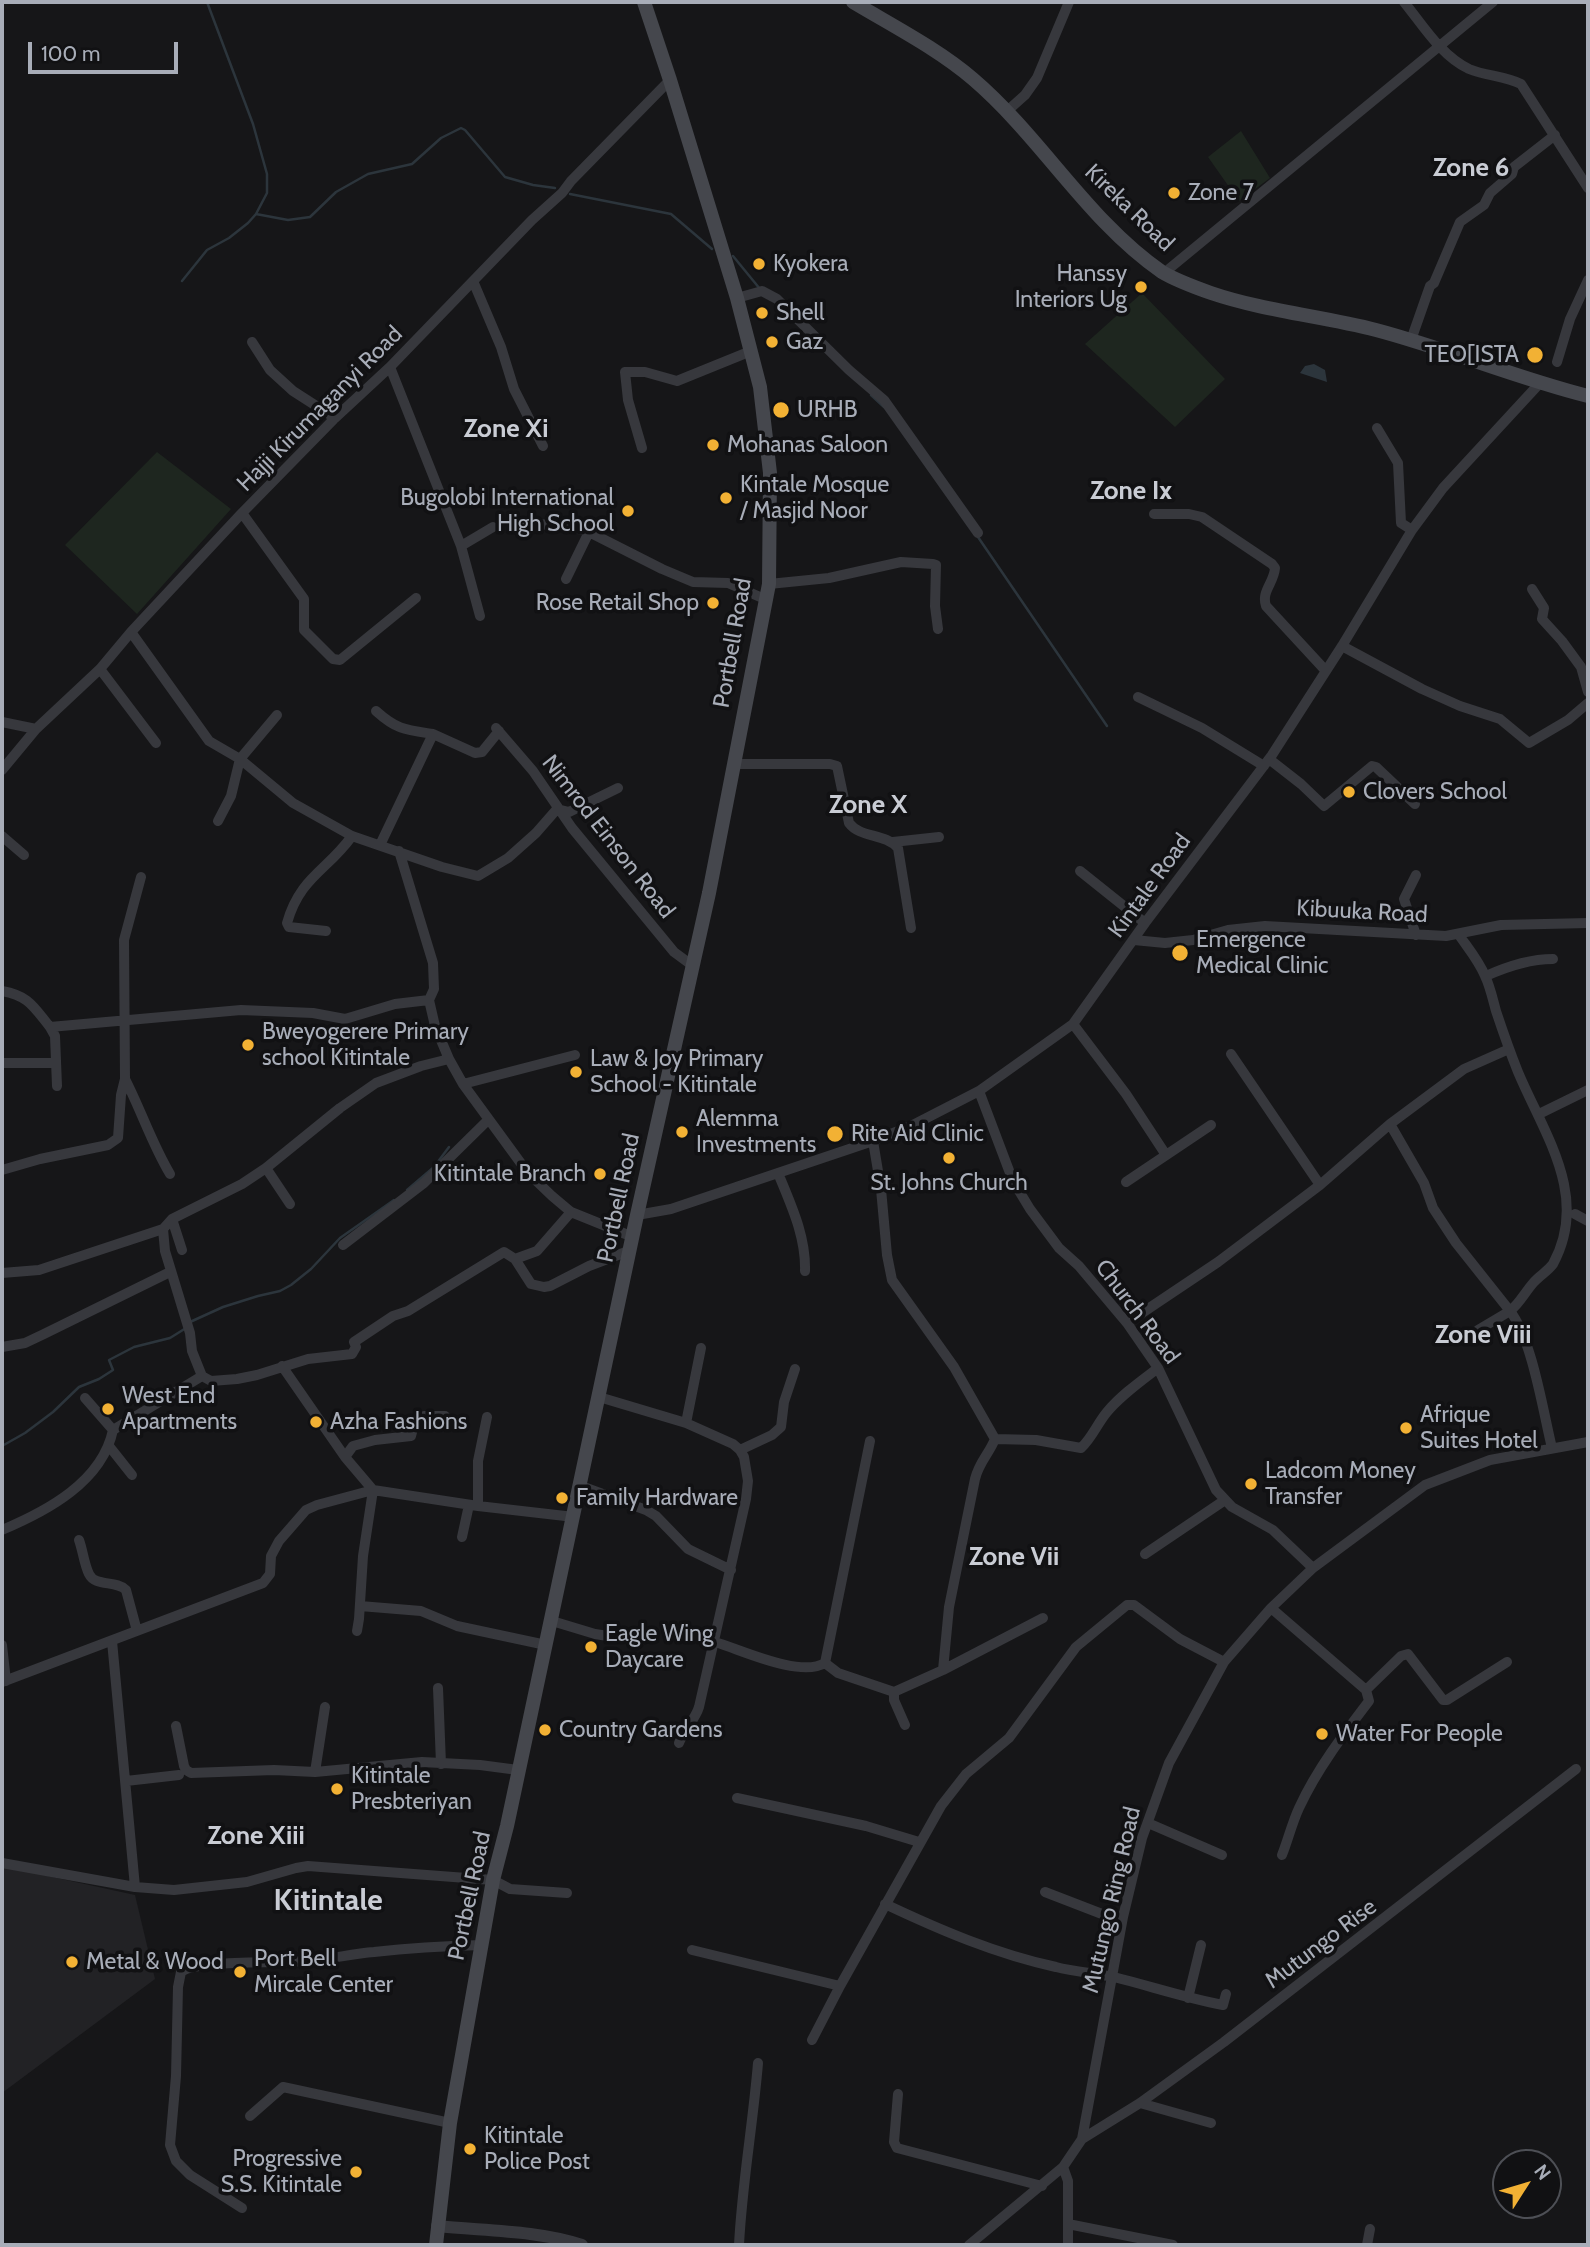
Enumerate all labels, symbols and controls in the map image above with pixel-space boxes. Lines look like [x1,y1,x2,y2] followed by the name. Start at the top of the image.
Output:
[32,28,182,72] scale bar
[41,41,100,66] text: 100 m
[1433,152,1509,184] district label: Zone 6
[1079,159,1179,257] street label: Kireka Road
[1188,179,1254,207] place label: Zone 7
[1166,185,1182,201] marker: Zone 7
[773,250,848,278] place label: Kyokera
[751,256,767,272] marker: Kyokera
[1015,260,1127,314] place label: Hanssy Interiors Ug
[1133,279,1149,295] marker: Hanssy Interiors Ug
[776,299,824,327] place label: Shell
[754,305,770,321] marker: Shell
[232,321,408,497] street label: Hajji Kirumaganyi Road
[786,328,823,356] place label: Gaz
[764,334,780,350] marker: Gaz
[1425,341,1519,369] place label: TEO[ISTA
[1525,345,1545,365] marker: TEO[ISTA
[797,396,857,424] place label: URHB
[771,400,791,420] marker: URHB
[463,413,549,445] district label: Zone Xi
[727,431,888,459] place label: Mohanas Saloon
[705,437,721,453] marker: Mohanas Saloon
[740,471,889,525] place label: Kintale Mosque / Masjid Noor
[1090,475,1172,507] district label: Zone Ix
[400,484,614,538] place label: Bugolobi International High School
[718,490,734,506] marker: Kintale Mosque / Masjid Noor
[620,503,636,519] marker: Bugolobi International High School
[708,576,758,710] street label: Portbell Road
[536,589,699,617] place label: Rose Retail Shop
[705,595,721,611] marker: Rose Retail Shop
[536,750,680,924] street label: Nimrod Einson Road
[1363,778,1507,806] place label: Clovers School
[1341,784,1357,800] marker: Clovers School
[829,789,907,821] district label: Zone X
[1103,829,1197,943] street label: Kintale Road
[1296,895,1428,929] street label: Kibuuka Road
[1196,926,1329,980] place label: Emergence Medical Clinic
[1170,943,1190,963] marker: Emergence Medical Clinic
[262,1018,469,1072] place label: Bweyogerere Primary school Kitintale
[240,1037,256,1053] marker: Bweyogerere Primary school Kitintale
[590,1045,763,1099] place label: Law & Joy Primary School - Kitintale
[568,1064,584,1080] marker: Law & Joy Primary School - Kitintale
[696,1105,816,1159] place label: Alemma Investments
[851,1120,984,1148] place label: Rite Aid Clinic
[674,1124,690,1140] marker: Alemma Investments
[825,1124,845,1144] marker: Rite Aid Clinic
[592,1131,646,1265] street label: Portbell Road
[941,1150,957,1166] marker: St. Johns Church
[434,1160,586,1188] place label: Kitintale Branch
[592,1166,608,1182] marker: Kitintale Branch
[870,1169,1028,1197] place label: St. Johns Church
[1089,1254,1185,1370] street label: Church Road
[1435,1319,1531,1351] district label: Zone Viii
[122,1382,237,1436] place label: West End Apartments
[100,1401,116,1417] marker: West End Apartments
[1420,1401,1538,1455] place label: Afrique Suites Hotel
[330,1408,467,1436] place label: Azha Fashions
[308,1414,324,1430] marker: Azha Fashions
[1398,1420,1414,1436] marker: Afrique Suites Hotel
[1265,1457,1416,1511] place label: Ladcom Money Transfer
[1243,1476,1259,1492] marker: Ladcom Money Transfer
[576,1484,738,1512] place label: Family Hardware
[554,1490,570,1506] marker: Family Hardware
[969,1541,1059,1573] district label: Zone Vii
[605,1620,713,1674] place label: Eagle Wing Daycare
[583,1639,599,1655] marker: Eagle Wing Daycare
[559,1716,722,1744] place label: Country Gardens
[1336,1720,1503,1748] place label: Water For People
[537,1722,553,1738] marker: Country Gardens
[1314,1726,1330,1742] marker: Water For People
[351,1762,472,1816] place label: Kitintale Presbteriyan
[329,1781,345,1797] marker: Kitintale Presbteriyan
[1077,1804,1147,1996] street label: Mutungo Ring Road
[207,1820,305,1852] district label: Zone Xiii
[443,1829,497,1963] street label: Portbell Road
[273,1883,383,1919] district label: Kitintale
[1260,1893,1382,1995] street label: Mutungo Rise
[254,1945,393,1999] place label: Port Bell Mircale Center
[86,1948,224,1976] place label: Metal & Wood
[64,1954,80,1970] marker: Metal & Wood
[232,1964,248,1980] marker: Port Bell Mircale Center
[484,2122,590,2176] place label: Kitintale Police Post
[462,2141,478,2157] marker: Kitintale Police Post
[221,2145,342,2199] place label: Progressive S.S. Kitintale
[1492,2149,1562,2219] north arrow
[1529,2160,1556,2185] text: N
[348,2164,364,2180] marker: Progressive S.S. Kitintale

